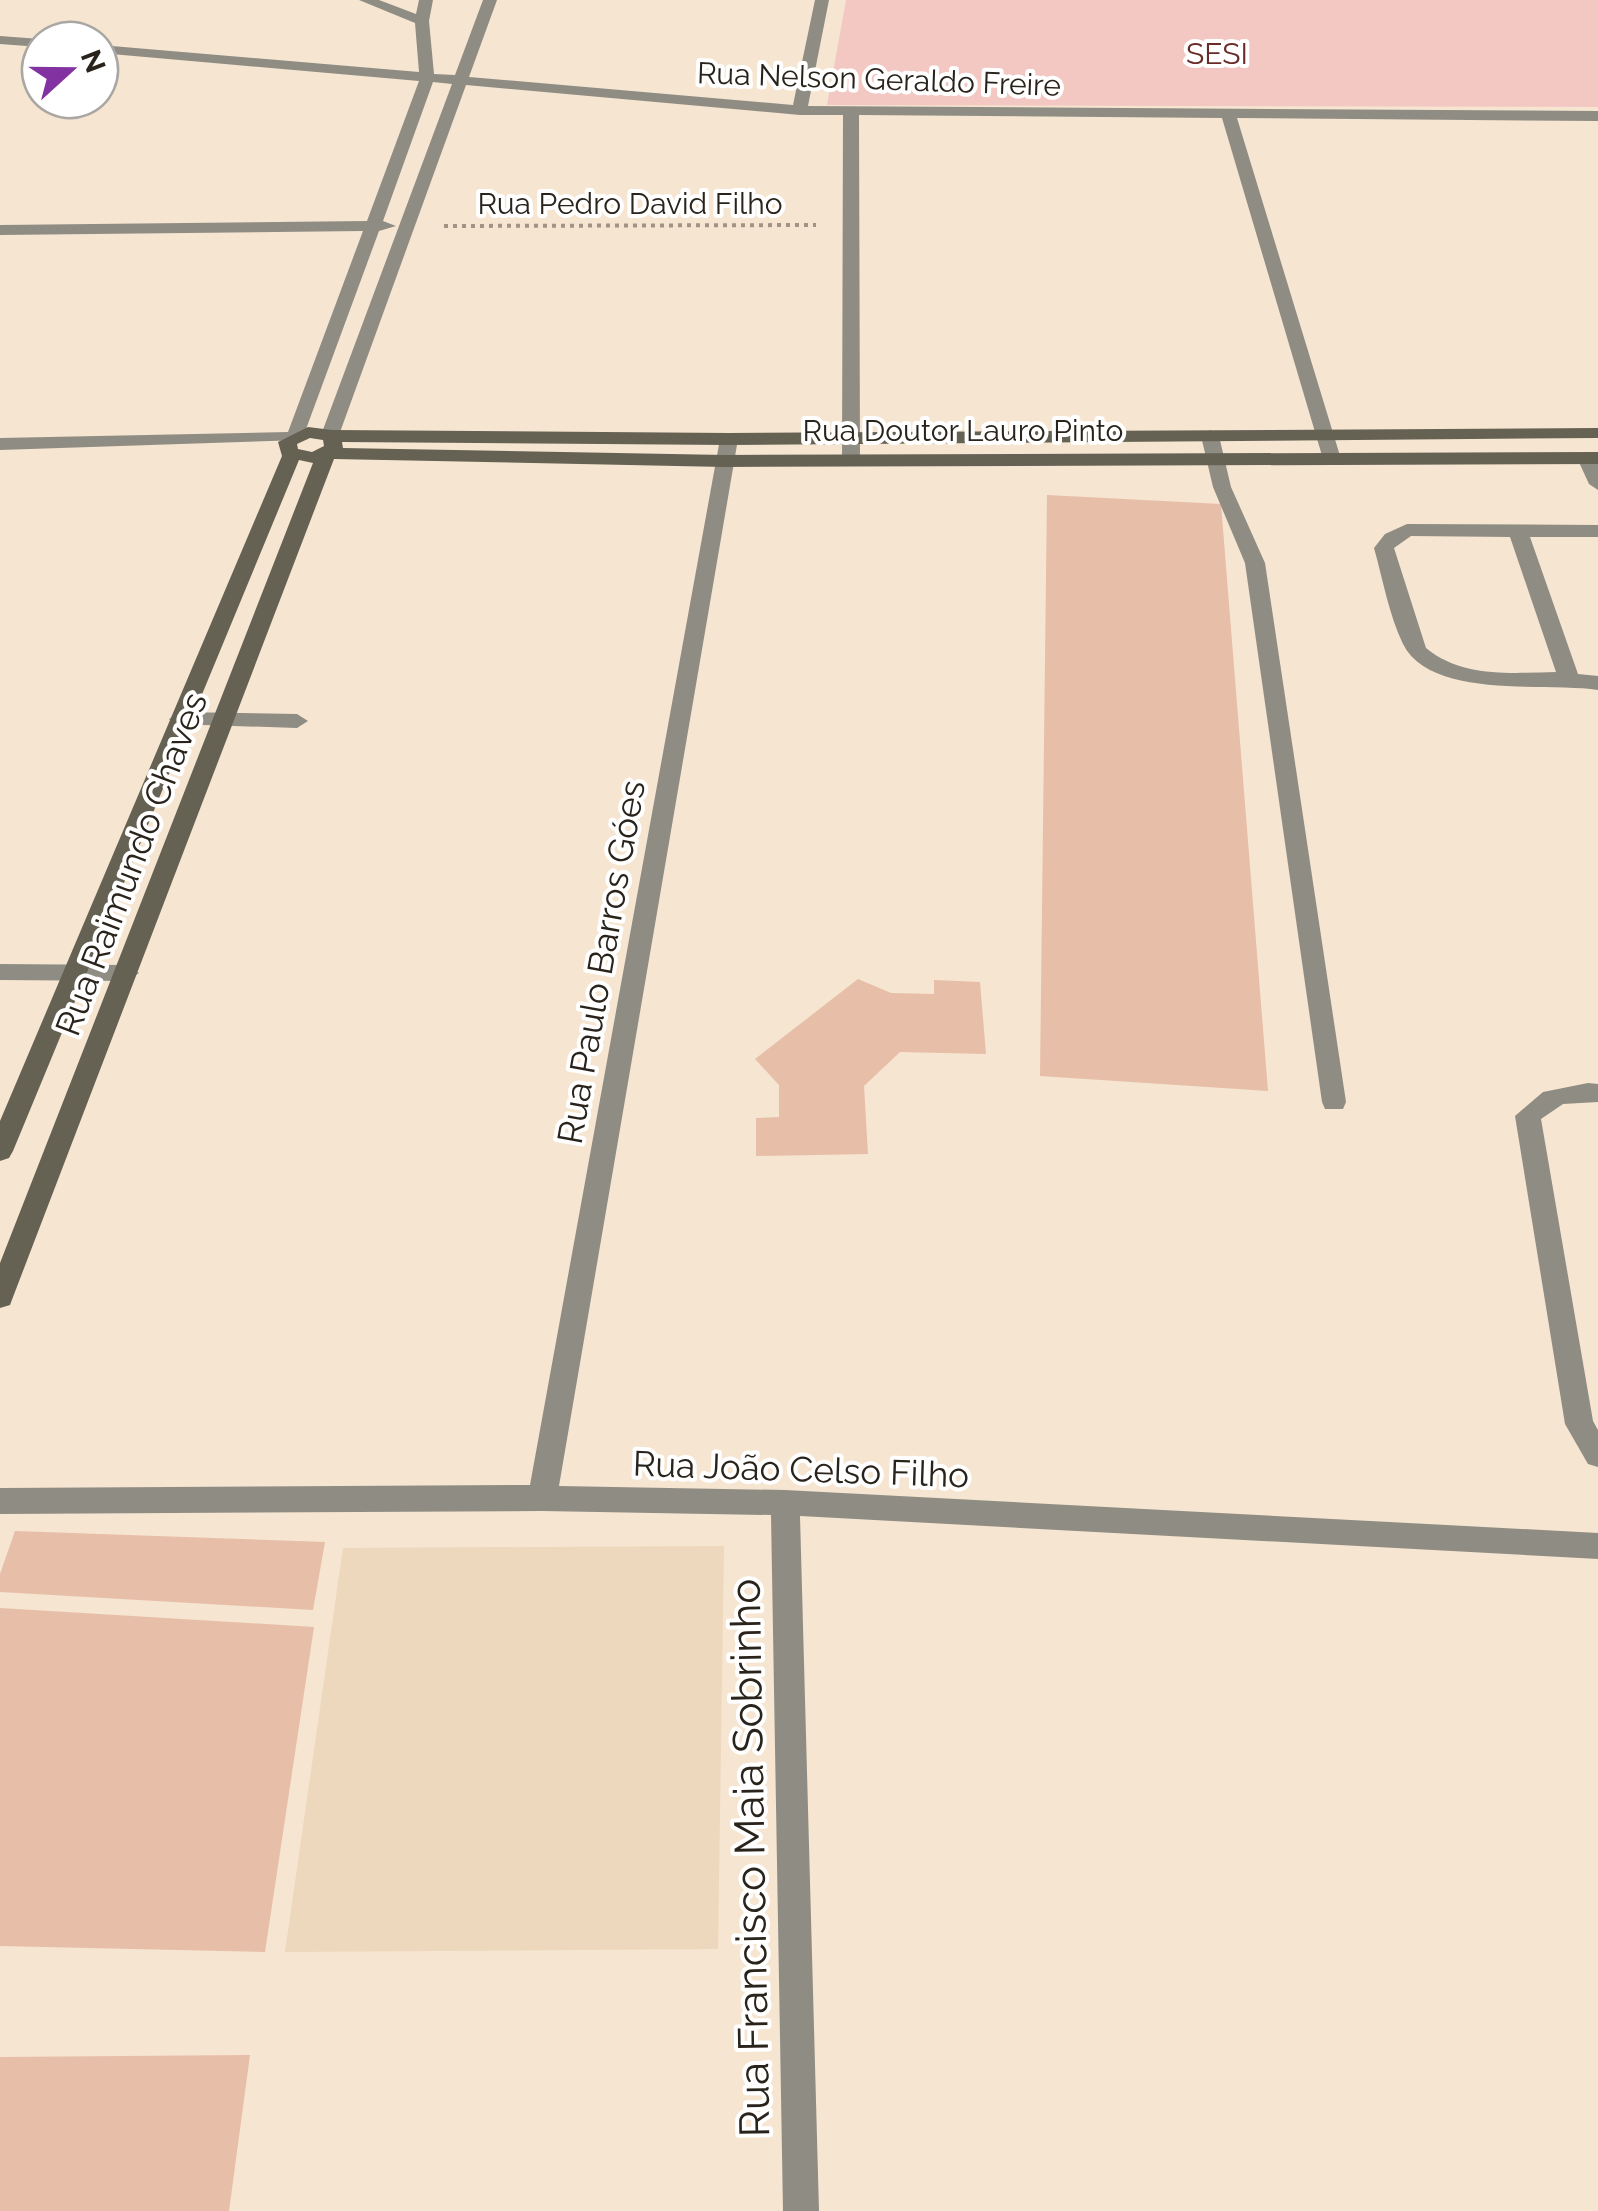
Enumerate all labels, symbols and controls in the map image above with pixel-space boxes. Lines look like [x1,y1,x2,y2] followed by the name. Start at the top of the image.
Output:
[20,20,120,120] north arrow
[1186,36,1248,71] park label: SESI
[74,45,112,77] text: N
[697,55,1061,103] street label: Rua Nelson Geraldo Freire
[477,186,783,221] street label: Rua Pedro David Filho
[803,413,1123,448] street label: Rua Doutor Lauro Pinto
[47,687,215,1041] street label: Rua Raimundo Chaves
[549,777,653,1147] street label: Rua Paulo Barros Góes
[632,1443,970,1495] street label: Rua João Celso Filho
[721,1578,779,2138] street label: Rua Francisco Maia Sobrinho

